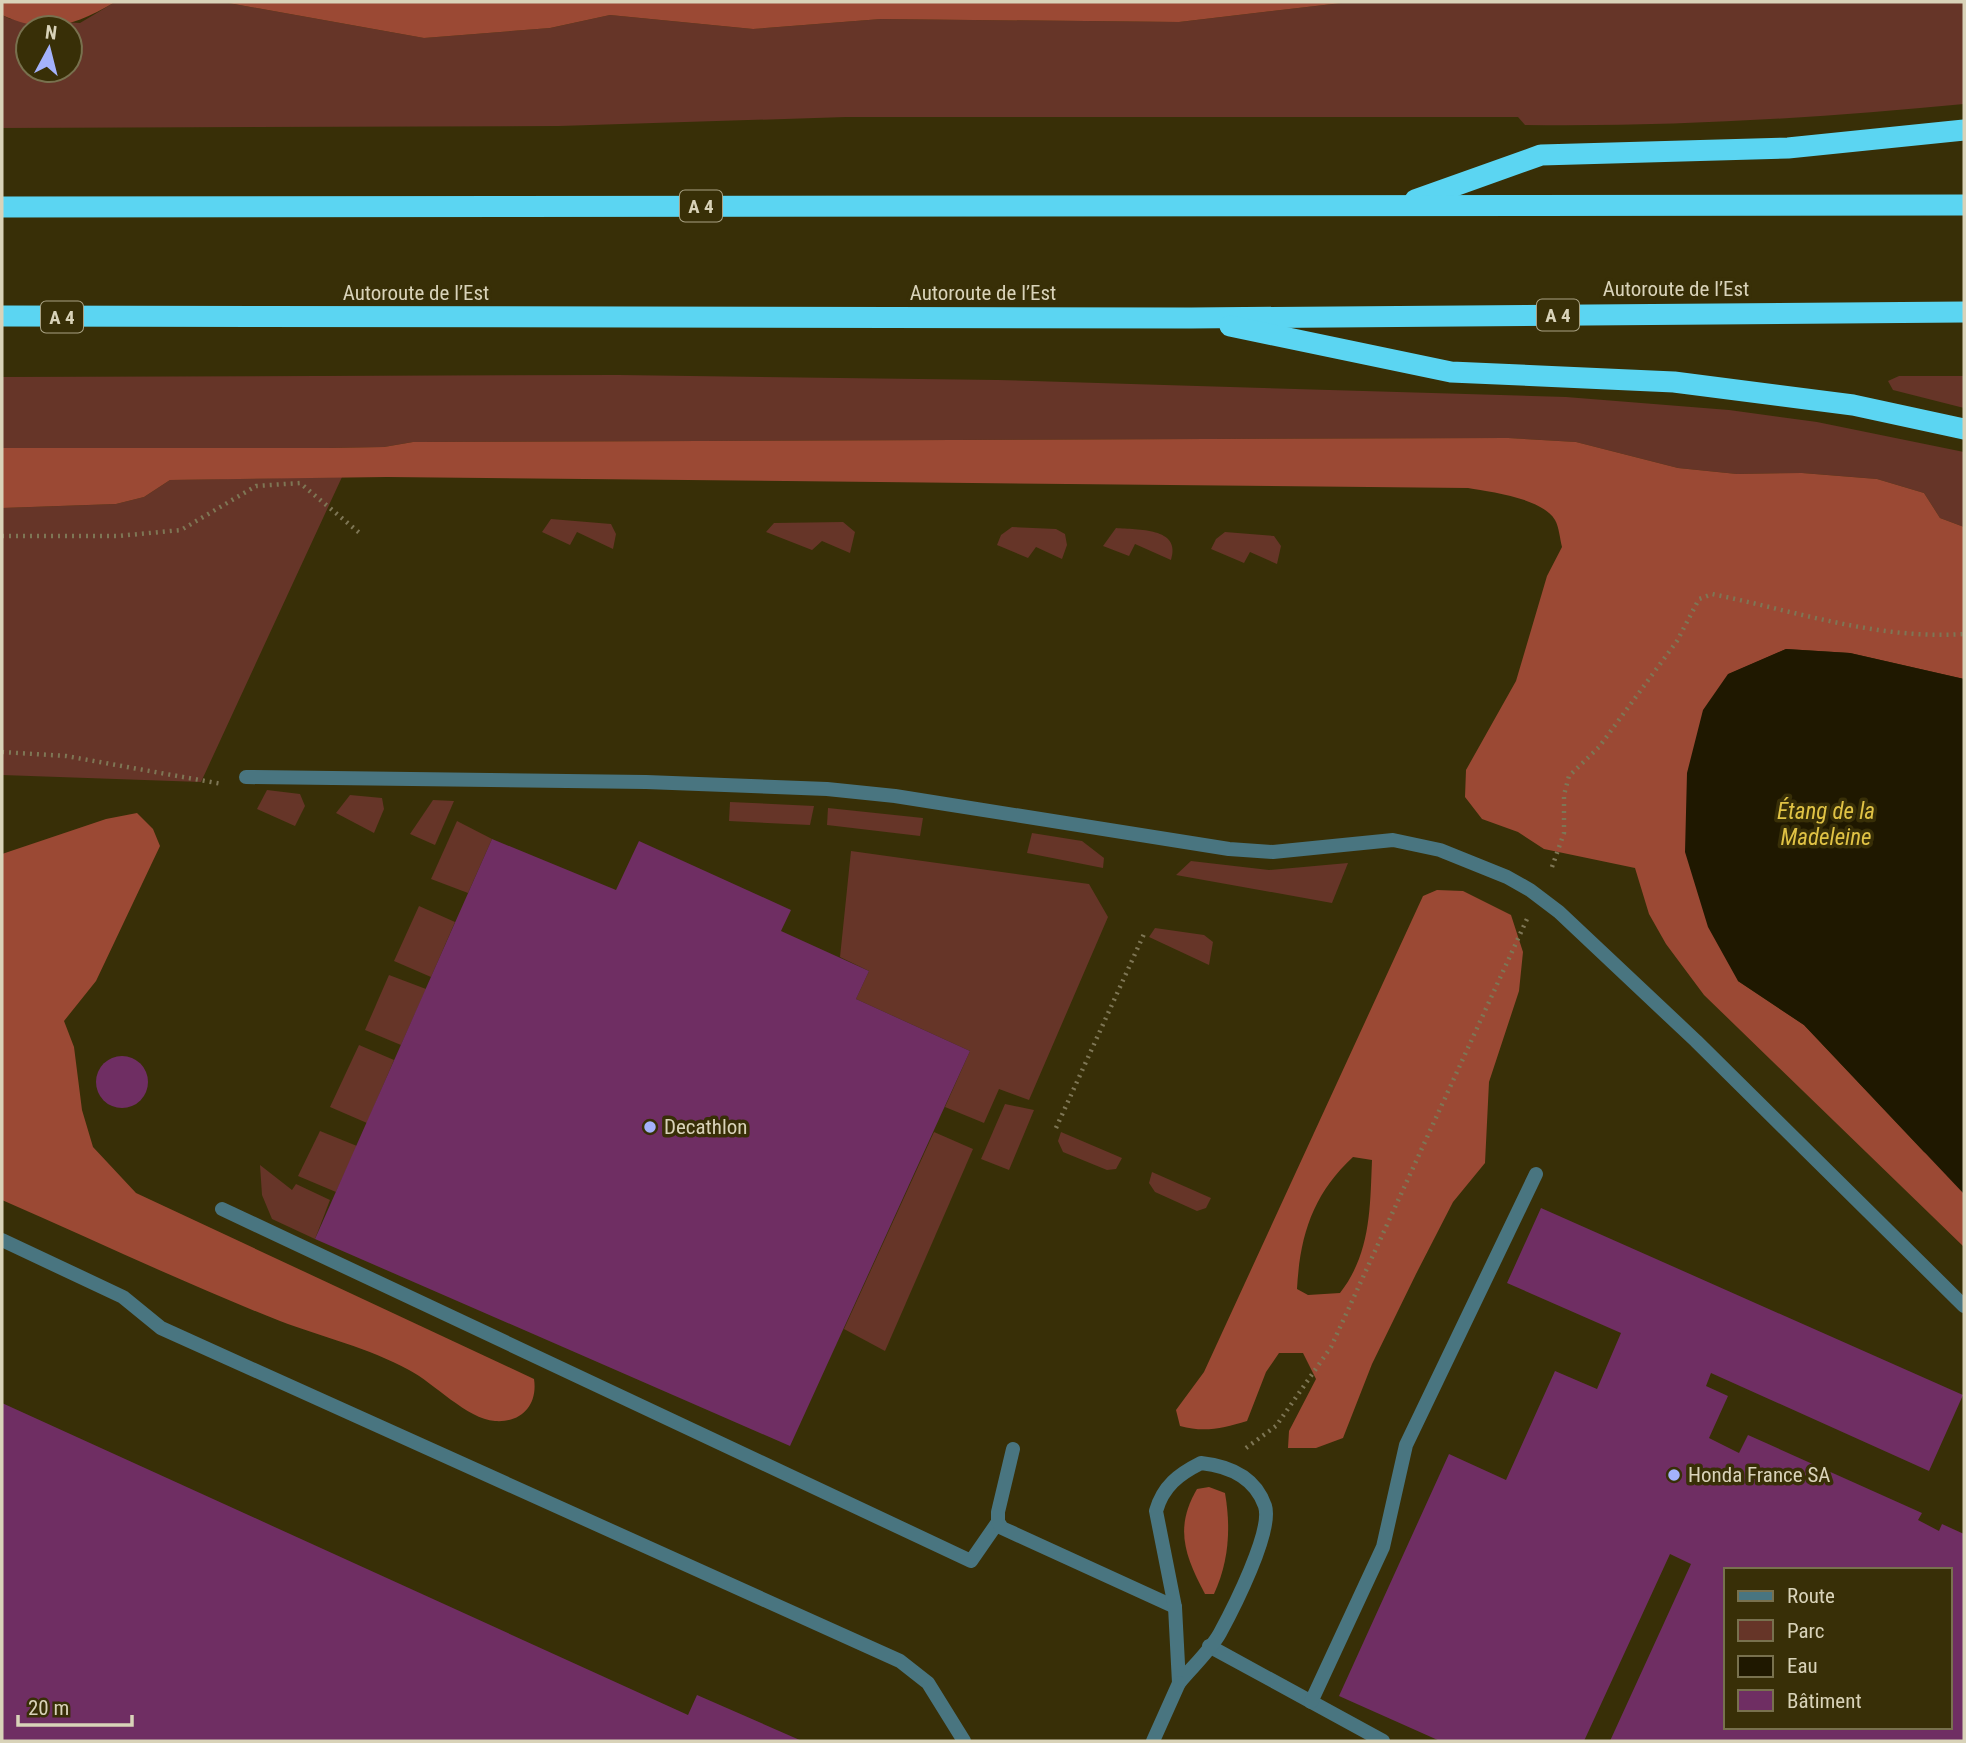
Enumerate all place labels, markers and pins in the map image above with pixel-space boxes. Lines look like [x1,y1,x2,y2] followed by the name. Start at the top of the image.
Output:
[664,1115,747,1139] place label: Decathlon
[642,1119,658,1135] marker: Decathlon
[1688,1463,1830,1487] place label: Honda France SA
[1666,1467,1682,1483] marker: Honda France SA

